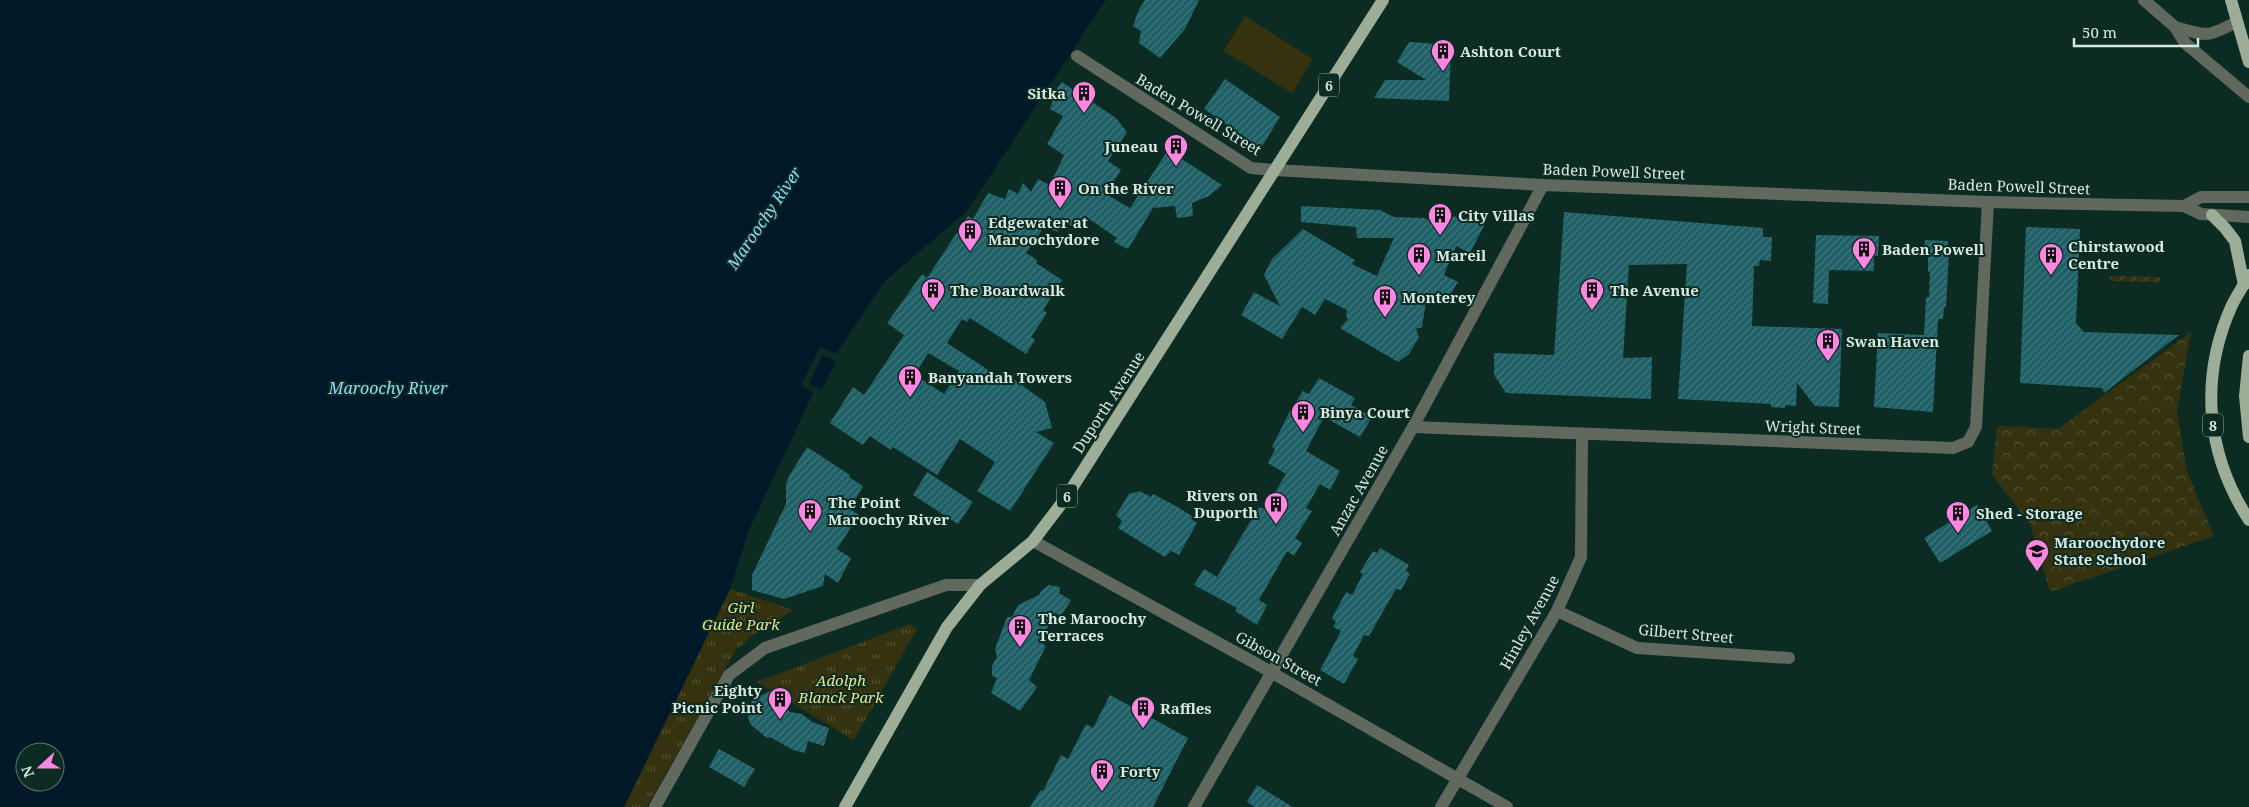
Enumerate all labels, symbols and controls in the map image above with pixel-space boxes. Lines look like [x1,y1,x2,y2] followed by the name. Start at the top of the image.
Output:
[2074,15,2198,47] scale bar
[2082,22,2117,42] text: 50 m
[1430,38,1456,72] building icon: Ashton Court
[1460,41,1561,61] place label: Ashton Court
[1133,69,1265,159] street label: Baden Powell Street
[1319,74,1339,96] road number: 6
[1071,80,1097,114] building icon: Sitka
[1027,83,1066,103] place label: Sitka
[1163,133,1189,167] building icon: Juneau
[1103,136,1158,156] place label: Juneau
[1542,159,1686,183] street label: Baden Powell Street
[721,162,807,274] water label: Maroochy River
[1947,174,2091,198] street label: Baden Powell Street
[1047,175,1073,209] building icon: On the River
[1078,178,1174,198] place label: On the River
[1427,202,1453,236] building icon: City Villas
[1458,205,1535,225] place label: City Villas
[988,212,1099,249] place label: Edgewater at Maroochydore
[957,218,983,252] building icon: Edgewater at Maroochydore
[1851,236,1877,270] building icon: Baden Powell
[2068,236,2165,273] place label: Chirstawood Centre
[1882,239,1985,259] place label: Baden Powell
[1406,242,1432,276] building icon: Mareil
[2038,242,2064,276] building icon: Chirstawood Centre
[1436,245,1487,265] place label: Mareil
[920,277,946,311] building icon: The Boardwalk
[1579,277,1605,311] building icon: The Avenue
[950,280,1065,300] place label: The Boardwalk
[1610,280,1699,300] place label: The Avenue
[1372,284,1398,318] building icon: Monterey
[1402,287,1476,307] place label: Monterey
[1815,328,1841,362] building icon: Swan Haven
[1846,331,1939,351] place label: Swan Haven
[1068,347,1148,457] street label: Duporth Avenue
[897,364,923,398] building icon: Banyandah Towers
[928,367,1072,387] place label: Banyandah Towers
[328,377,448,399] water label: Maroochy River
[1290,399,1316,433] building icon: Binya Court
[1320,402,1410,422] place label: Binya Court
[2203,414,2223,436] road number: 8
[1765,415,1861,439] street label: Wright Street
[1324,441,1392,539] street label: Anzac Avenue
[1057,484,1077,508] road number: 6
[1186,485,1258,522] place label: Rivers on Duporth
[1263,491,1289,525] building icon: Rivers on Duporth
[828,492,949,529] place label: The Point Maroochy River
[797,498,823,532] building icon: The Point Maroochy River
[1945,500,1971,534] building icon: Shed - Storage
[1976,503,2083,523] place label: Shed - Storage
[2054,532,2165,569] place label: Maroochydore State School
[2024,538,2050,572] school or university icon: Maroochydore State School
[1495,571,1563,673] street label: Hinley Avenue
[702,597,780,634] park label: Girl Guide Park
[1038,608,1146,645] place label: The Maroochy Terraces
[1007,614,1033,648] building icon: The Maroochy Terraces
[1638,619,1734,647] street label: Gilbert Street
[1232,626,1326,690] street label: Gibson Street
[797,670,884,707] park label: Adolph Blanck Park
[672,680,762,717] place label: Eighty Picnic Point
[767,686,793,720] building icon: Eighty Picnic Point
[1130,695,1156,729] building icon: Raffles
[1160,698,1212,718] place label: Raffles
[15,742,65,792] north arrow
[1089,758,1115,792] building icon: Forty
[1120,761,1161,781] place label: Forty
[17,763,38,780] text: N

